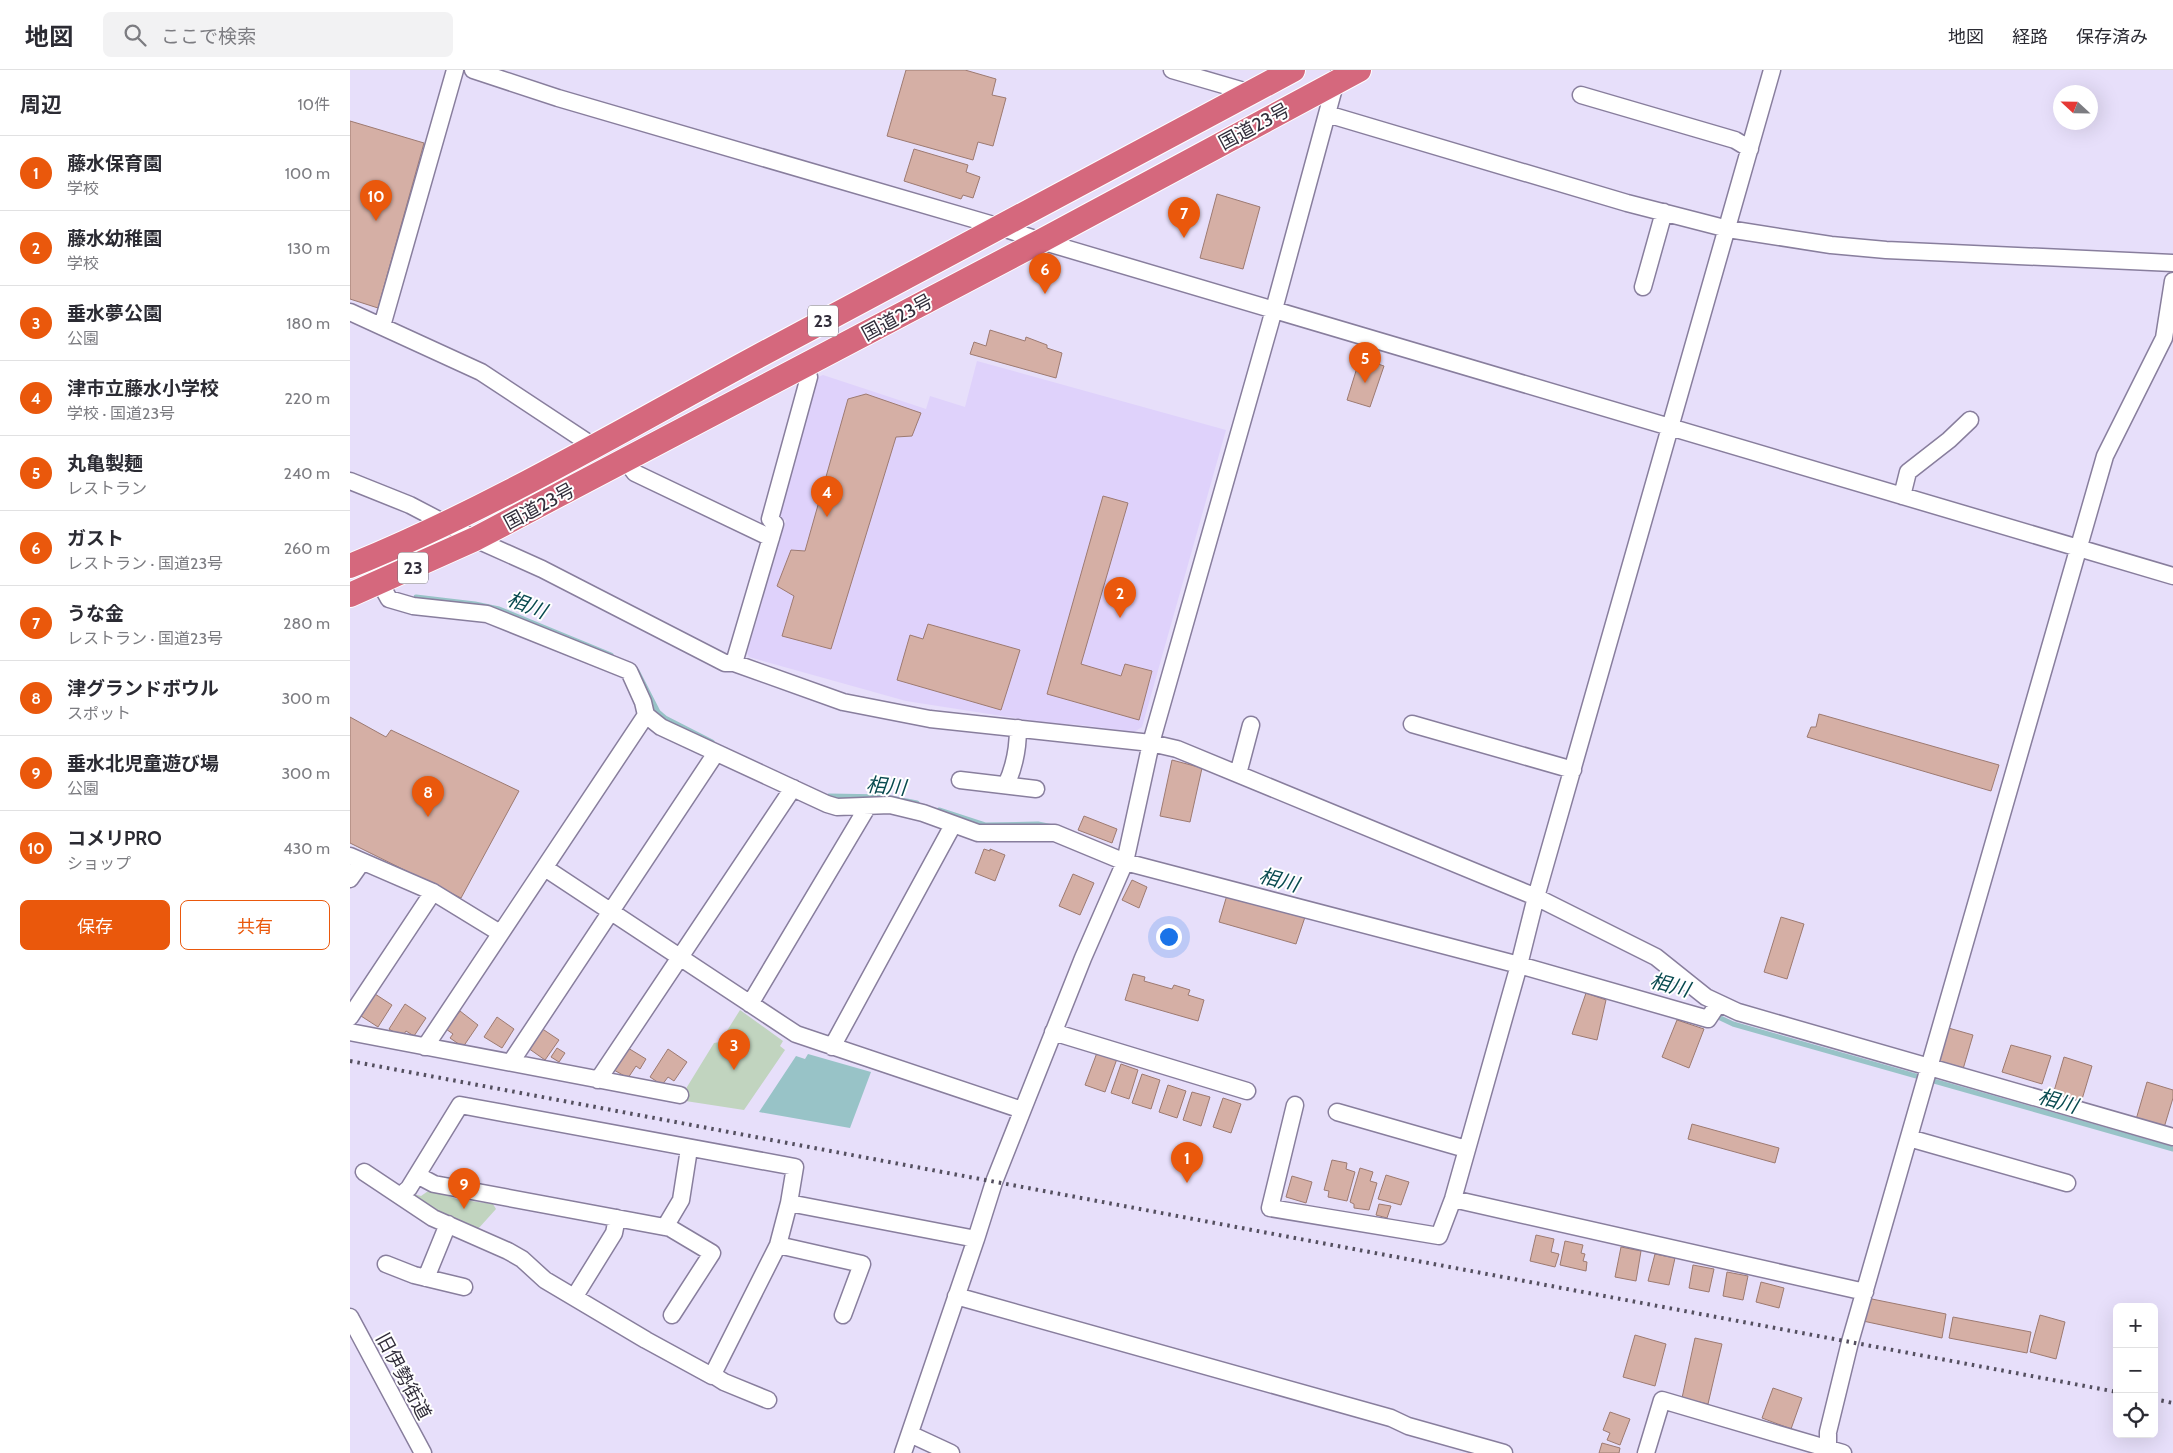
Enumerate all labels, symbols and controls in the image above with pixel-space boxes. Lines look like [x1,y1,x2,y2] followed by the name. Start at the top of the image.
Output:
[103,12,453,57] search box
[121,21,149,49] icon: search
[25,22,73,51] text: 地図
[161,25,256,48] text: ここで検索
[1948,26,1984,48] text: 地図
[2012,26,2048,48] text: 経路
[2076,26,2148,48] text: 保存済み
[2053,85,2098,130] north arrow
[20,92,62,117] text: 周辺
[298,95,330,114] text: 10件
[1215,98,1294,155] street label: 国道23号
[67,152,162,175] text: 藤水保育園
[33,164,39,183] text: 1
[285,164,330,183] text: 100 m
[67,179,99,198] text: 学校
[360,180,392,221] pin: 10
[1168,197,1200,238] pin: 7
[67,227,162,250] text: 藤水幼稚園
[32,239,40,258] text: 2
[287,239,330,258] text: 130 m
[1029,253,1061,294] pin: 6
[67,254,99,273] text: 学校
[858,289,937,346] street label: 国道23号
[67,302,162,325] text: 垂水夢公園
[808,306,838,336] road number: 23
[32,314,40,333] text: 3
[286,314,330,333] text: 180 m
[67,329,99,348] text: 公園
[1349,342,1381,383] pin: 5
[67,377,219,400] text: 津市立藤水小学校
[31,389,41,408] text: 4
[284,389,330,408] text: 220 m
[67,404,175,423] text: 学校 · 国道23号
[67,452,143,475] text: 丸亀製麺
[32,464,40,483] text: 5
[284,464,330,483] text: 240 m
[811,476,843,517] pin: 4
[500,478,579,535] street label: 国道23号
[67,479,147,498] text: レストラン
[67,527,124,550] text: ガスト
[32,539,41,558] text: 6
[284,539,330,558] text: 260 m
[398,552,428,584] road number: 23
[67,554,223,573] text: レストラン · 国道23号
[1104,577,1136,618] pin: 2
[504,587,552,624] water label: 相川
[67,602,124,625] text: うな金
[32,614,40,633] text: 7
[283,614,330,633] text: 280 m
[67,629,223,648] text: レストラン · 国道23号
[67,677,219,700] text: 津グランドボウル
[31,689,41,708] text: 8
[281,689,330,708] text: 300 m
[67,704,131,723] text: スポット
[67,752,219,775] text: 垂水北児童遊び場
[32,764,41,783] text: 9
[281,764,330,783] text: 300 m
[865,772,909,800] water label: 相川
[412,776,444,817] pin: 8
[67,779,99,798] text: 公園
[67,827,162,850] text: コメリPRO
[27,839,45,858] text: 10
[283,839,330,858] text: 430 m
[67,854,131,873] text: ショップ
[1257,863,1303,897] water label: 相川
[20,900,170,950] button: 保存
[180,900,330,950] button: 共有
[1156,924,1182,950] your location
[1648,968,1694,1002] water label: 相川
[718,1029,750,1070] pin: 3
[2035,1084,2082,1119] water label: 相川
[1171,1142,1203,1183] pin: 1
[448,1168,480,1209] pin: 9
[2113,1303,2158,1438] map controls
[2113,1303,2158,1348] button: +
[371,1329,436,1424] street label: 旧伊勢街道
[2113,1348,2158,1393] button: −
[2113,1393,2158,1438] button: locate

